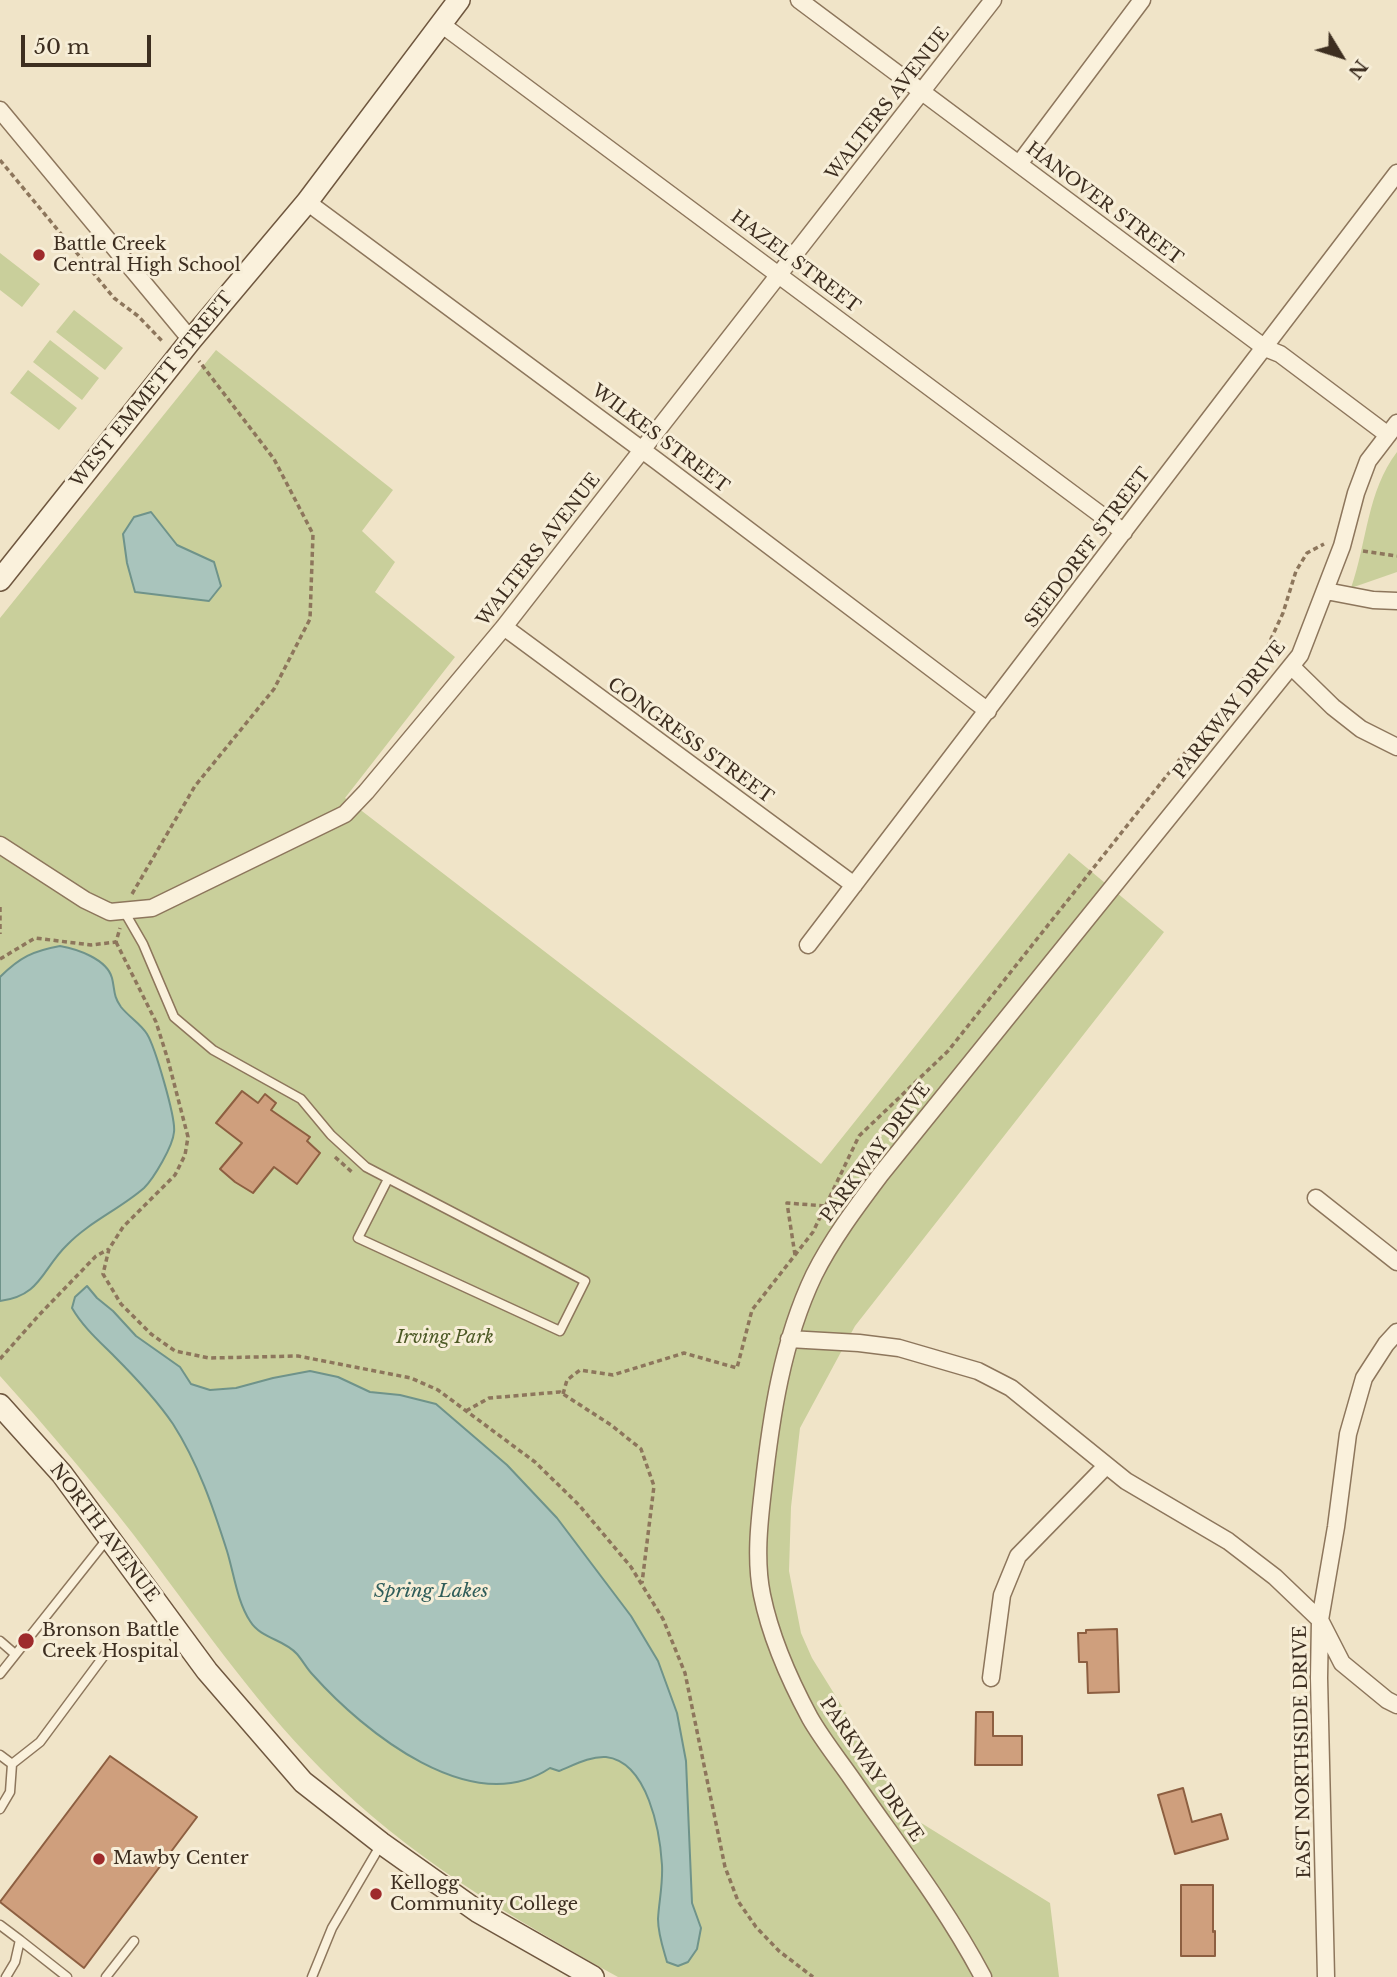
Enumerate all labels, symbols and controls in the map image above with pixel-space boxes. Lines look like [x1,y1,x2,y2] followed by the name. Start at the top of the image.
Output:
[24,21,154,65] scale bar
[1306,21,1376,91] north arrow
[822,23,954,185] street label: WALTERS AVENUE
[34,34,89,60] text: 50 m
[1343,55,1373,83] text: N
[1022,138,1186,270] street label: HANOVER STREET
[726,206,864,318] street label: HAZEL STREET
[53,234,241,276] place label: Battle Creek Central High School
[31,247,47,263] marker: Battle Creek Central High School
[66,288,238,492] street label: WEST EMMETT STREET
[587,380,733,498] street label: WILKES STREET
[1021,464,1155,632] street label: SEEDORFF STREET
[473,469,605,631] street label: WALTERS AVENUE
[1170,637,1290,783] street label: PARKWAY DRIVE
[603,674,777,808] street label: CONGRESS STREET
[817,1079,935,1227] street label: PARKWAY DRIVE
[396,1327,494,1349] park label: Irving Park
[45,1460,163,1606] street label: NORTH AVENUE
[374,1581,488,1603] water label: Spring Lakes
[42,1620,179,1662] place label: Bronson Battle Creek Hospital
[1290,1625,1316,1879] street label: EAST NORTHSIDE DRIVE
[16,1631,36,1651] marker: Bronson Battle Creek Hospital
[815,1694,927,1846] street label: PARKWAY DRIVE
[113,1848,249,1870] place label: Mawby Center
[91,1851,107,1867] marker: Mawby Center
[390,1873,578,1916] place label: Kellogg Community College
[368,1886,384,1902] marker: Kellogg Community College

